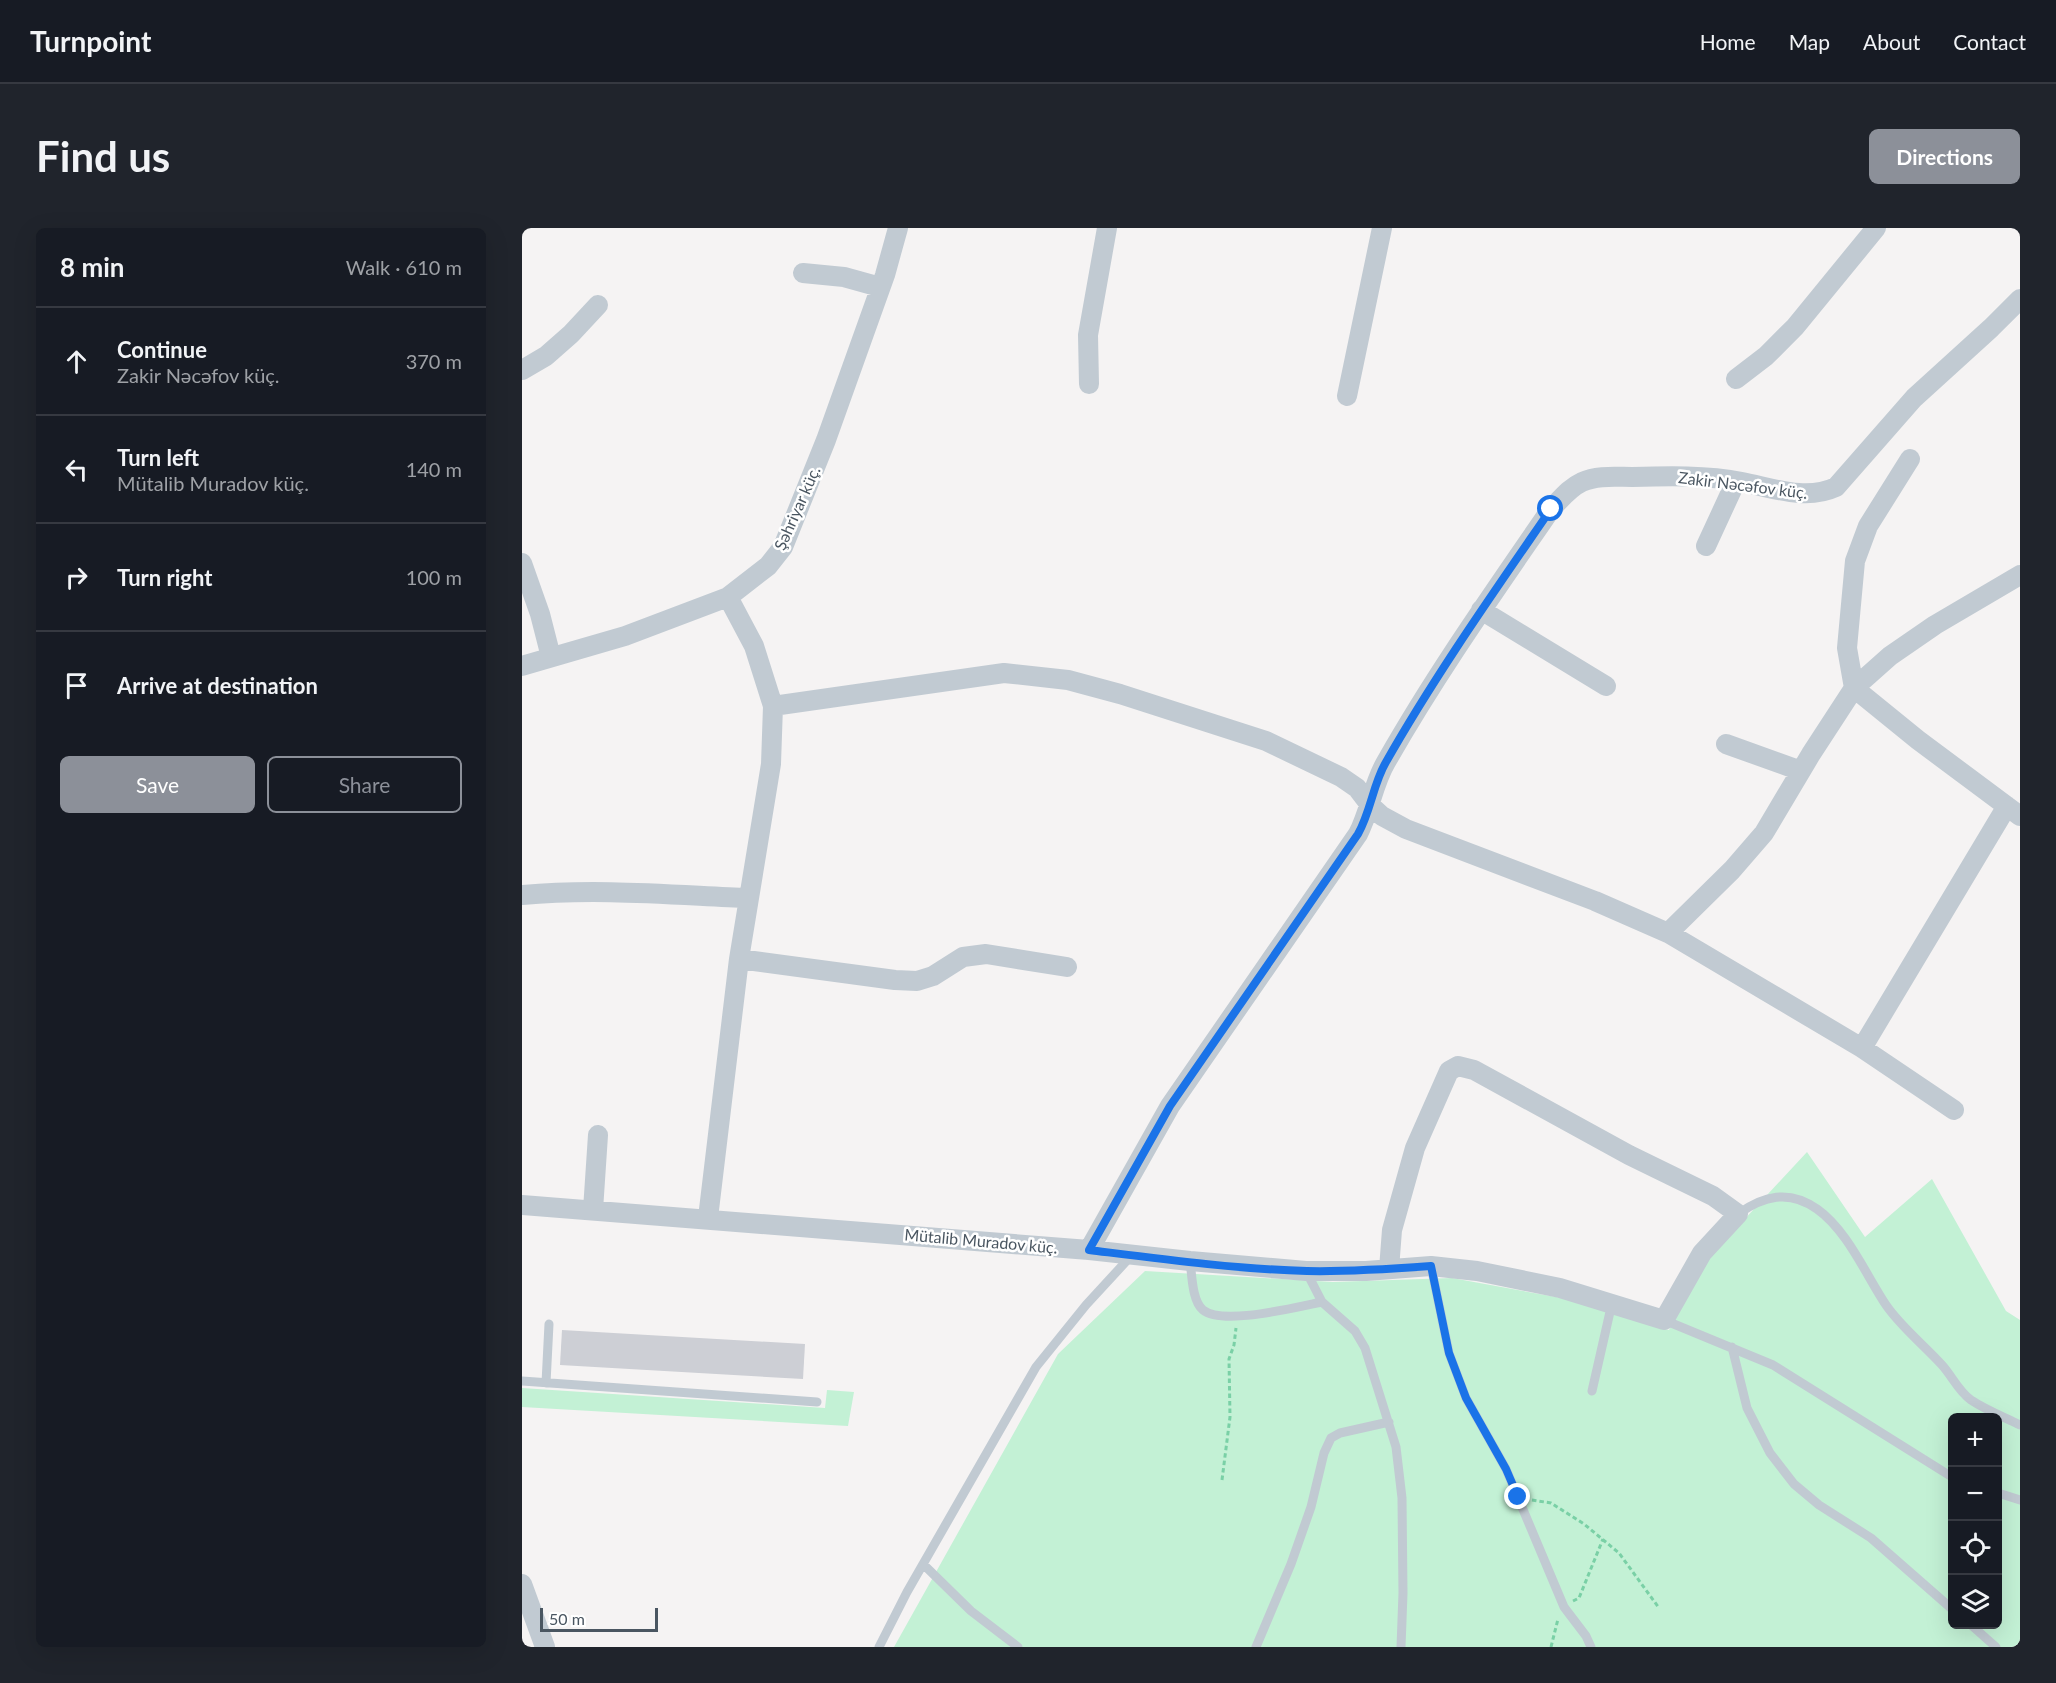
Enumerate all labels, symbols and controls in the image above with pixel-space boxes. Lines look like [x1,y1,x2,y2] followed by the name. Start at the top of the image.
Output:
[30,24,151,58] text: Turnpoint
[1700,29,1756,54] text: Home
[1789,29,1830,54] text: Map
[1863,29,1920,54] text: About
[1953,29,2026,54] text: Contact
[1869,129,2020,184] button: Directions
[36,131,170,181] text: Find us
[60,251,124,283] text: 8 min
[346,255,462,279] text: Walk · 610 m
[117,336,207,363] text: Continue
[60,345,93,378] icon: ahead
[406,349,462,373] text: 370 m
[117,363,280,387] text: Zakir Nəcəfov küç.
[117,444,199,471] text: Turn left
[60,453,93,486] icon: left
[406,457,462,481] text: 140 m
[770,463,823,553] street label: Şəhriyar küç.
[1677,467,1809,502] street label: Zakir Nəcəfov küç.
[117,471,309,495] text: Mütalib Muradov küç.
[1537,495,1563,521] route start
[60,561,93,594] icon: right
[117,564,212,591] text: Turn right
[406,565,462,589] text: 100 m
[60,669,93,702] icon: arrive
[117,672,318,699] text: Arrive at destination
[60,756,255,813] button: Save
[267,756,462,813] button: Share
[904,1224,1058,1257] street label: Mütalib Muradov küç.
[1948,1413,2002,1629] map controls
[1948,1413,2002,1467] button: +
[1948,1467,2002,1521] button: −
[1504,1483,1530,1509] route end
[1948,1521,2002,1575] button: locate
[1948,1575,2002,1629] button: layers
[540,1605,658,1632] scale bar
[549,1609,585,1628] text: 50 m

